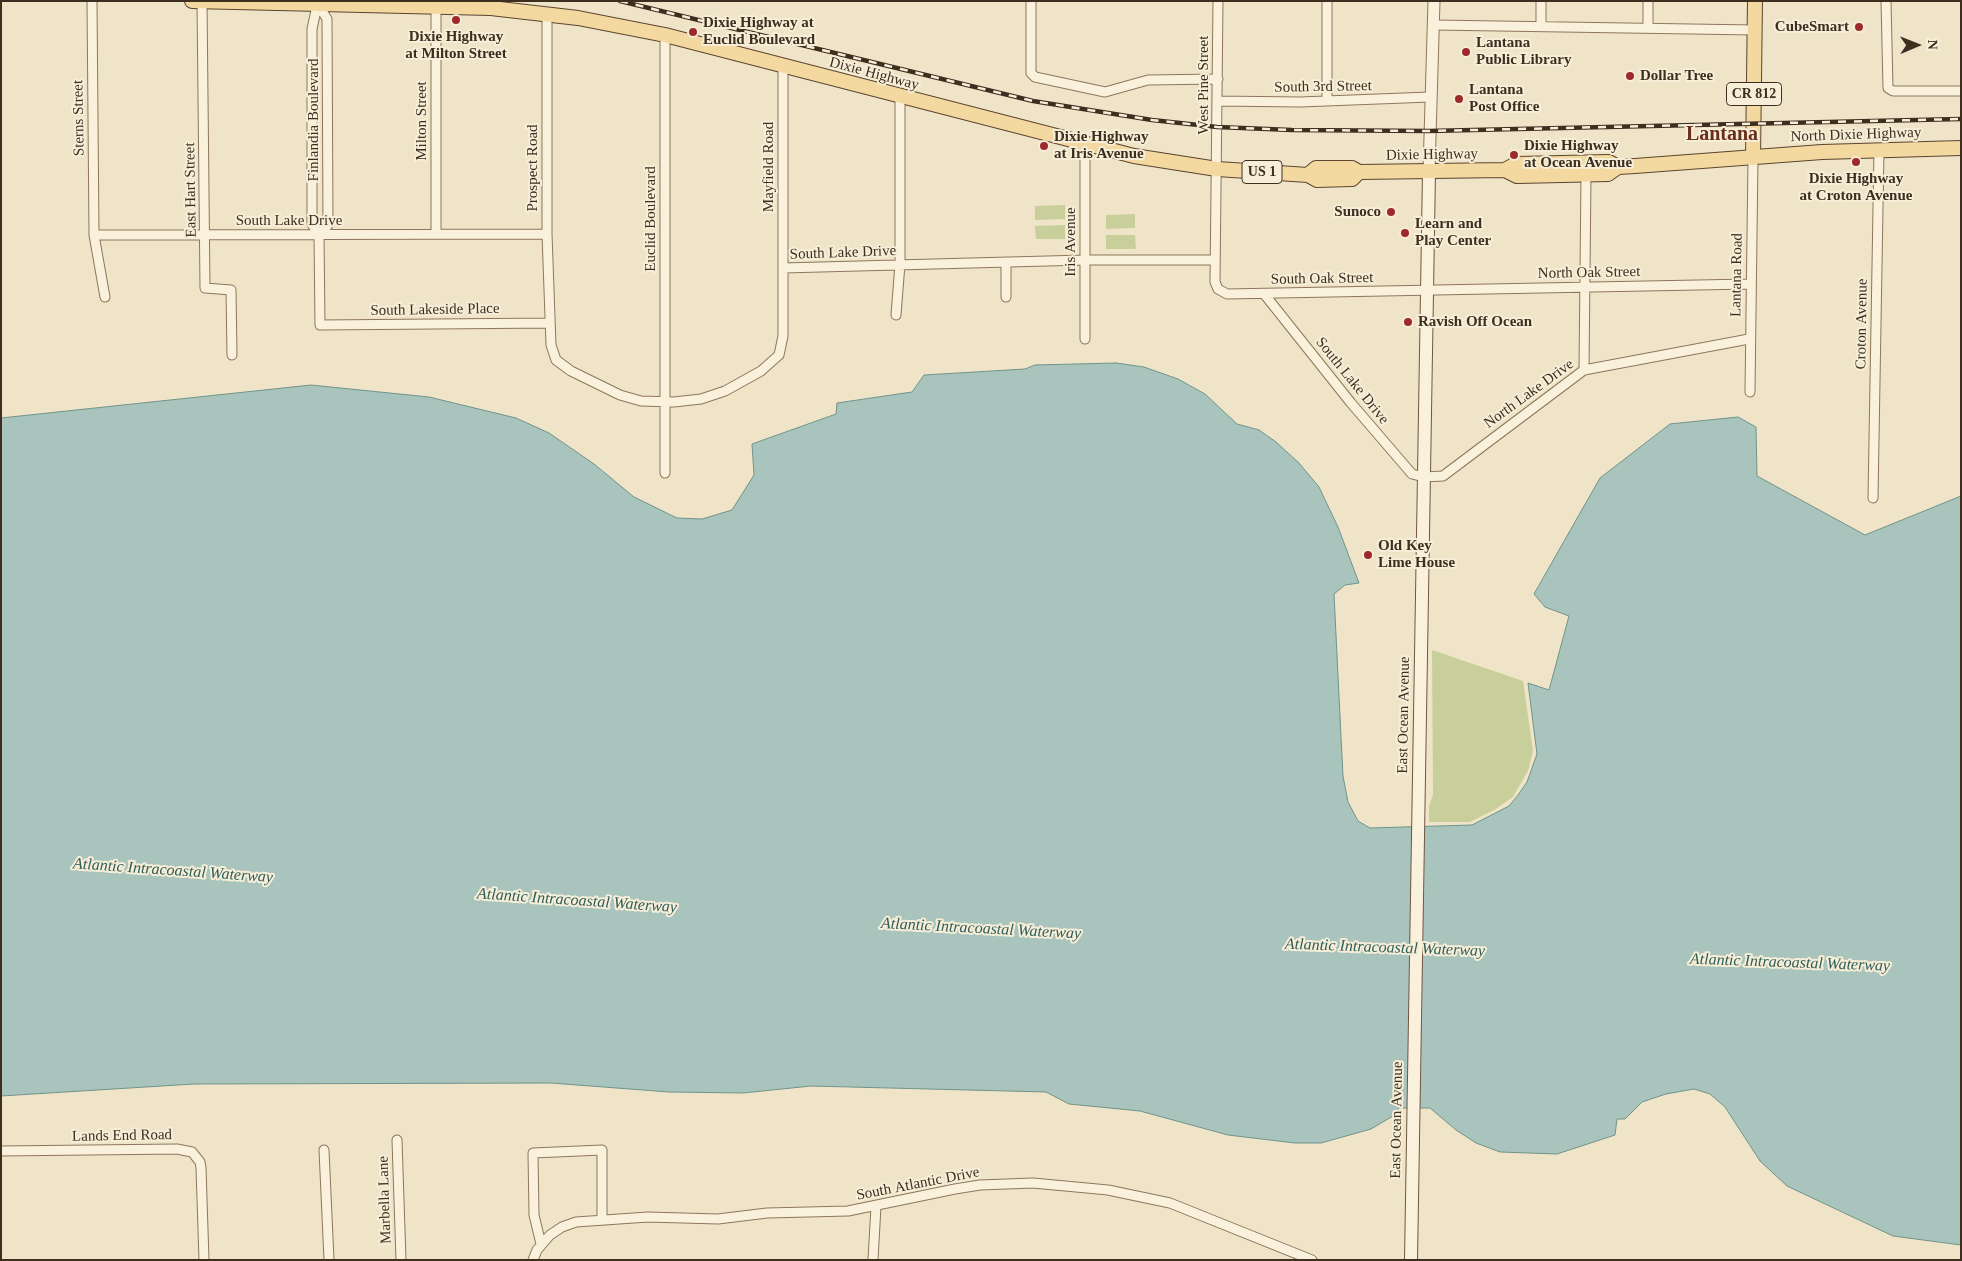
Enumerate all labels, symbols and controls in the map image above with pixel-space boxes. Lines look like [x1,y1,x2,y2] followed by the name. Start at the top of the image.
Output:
[450,14,462,26] marker: Dixie Highway at Milton Street
[703,14,815,49] place label: Dixie Highway at Euclid Boulevard
[1775,18,1849,36] place label: CubeSmart
[1892,20,1942,70] north arrow
[1853,21,1865,33] marker: CubeSmart
[687,26,699,38] marker: Dixie Highway at Euclid Boulevard
[405,28,507,63] place label: Dixie Highway at Milton Street
[1476,34,1571,69] place label: Lantana Public Library
[1195,36,1213,134] street label: West Pine Street
[1925,40,1940,50] text: N
[1460,46,1472,58] marker: Lantana Public Library
[827,53,921,95] street label: Dixie Highway
[305,59,323,181] street label: Finlandia Boulevard
[1640,67,1713,85] place label: Dollar Tree
[1624,70,1636,82] marker: Dollar Tree
[1274,77,1372,97] street label: South 3rd Street
[69,80,89,156] street label: Sterns Street
[413,81,431,161] street label: Milton Street
[1469,81,1539,116] place label: Lantana Post Office
[1726,82,1782,106] road number: CR 812
[1453,93,1465,105] marker: Lantana Post Office
[760,122,778,212] street label: Mayfield Road
[1686,123,1758,147] district label: Lantana
[524,124,542,212] street label: Prospect Road
[1790,124,1922,146] street label: North Dixie Highway
[1054,128,1149,163] place label: Dixie Highway at Iris Avenue
[1524,137,1632,172] place label: Dixie Highway at Ocean Avenue
[1038,140,1050,152] marker: Dixie Highway at Iris Avenue
[181,142,201,238] street label: East Hart Street
[1386,145,1478,165] street label: Dixie Highway
[1508,149,1520,161] marker: Dixie Highway at Ocean Avenue
[1850,156,1862,168] marker: Dixie Highway at Croton Avenue
[1242,160,1282,183] road number: US 1
[642,166,660,272] street label: Euclid Boulevard
[1800,170,1912,205] place label: Dixie Highway at Croton Avenue
[1334,203,1381,221] place label: Sunoco
[1385,206,1397,218] marker: Sunoco
[1062,207,1080,277] street label: Iris Avenue
[236,212,342,230] street label: South Lake Drive
[1415,215,1491,250] place label: Learn and Play Center
[1399,227,1411,239] marker: Learn and Play Center
[1727,233,1747,317] street label: Lantana Road
[789,242,897,264] street label: South Lake Drive
[1538,263,1640,283] street label: North Oak Street
[1271,269,1373,289] street label: South Oak Street
[1852,278,1872,370] street label: Croton Avenue
[370,300,500,320] street label: South Lakeside Place
[1418,313,1532,331] place label: Ravish Off Ocean
[1402,316,1414,328] marker: Ravish Off Ocean
[1311,334,1393,428] street label: South Lake Drive
[1481,355,1577,433] street label: North Lake Drive
[1378,537,1455,572] place label: Old Key Lime House
[1362,549,1374,561] marker: Old Key Lime House
[1394,656,1414,774] street label: East Ocean Avenue
[72,854,274,888] water label: Atlantic Intracoastal Waterway
[476,884,678,918] water label: Atlantic Intracoastal Waterway
[880,914,1082,944] water label: Atlantic Intracoastal Waterway
[1285,935,1485,961] water label: Atlantic Intracoastal Waterway
[1690,950,1890,976] water label: Atlantic Intracoastal Waterway
[1387,1061,1407,1179] street label: East Ocean Avenue
[72,1126,172,1146] street label: Lands End Road
[374,1156,396,1244] street label: Marbella Lane
[855,1163,981,1205] street label: South Atlantic Drive

